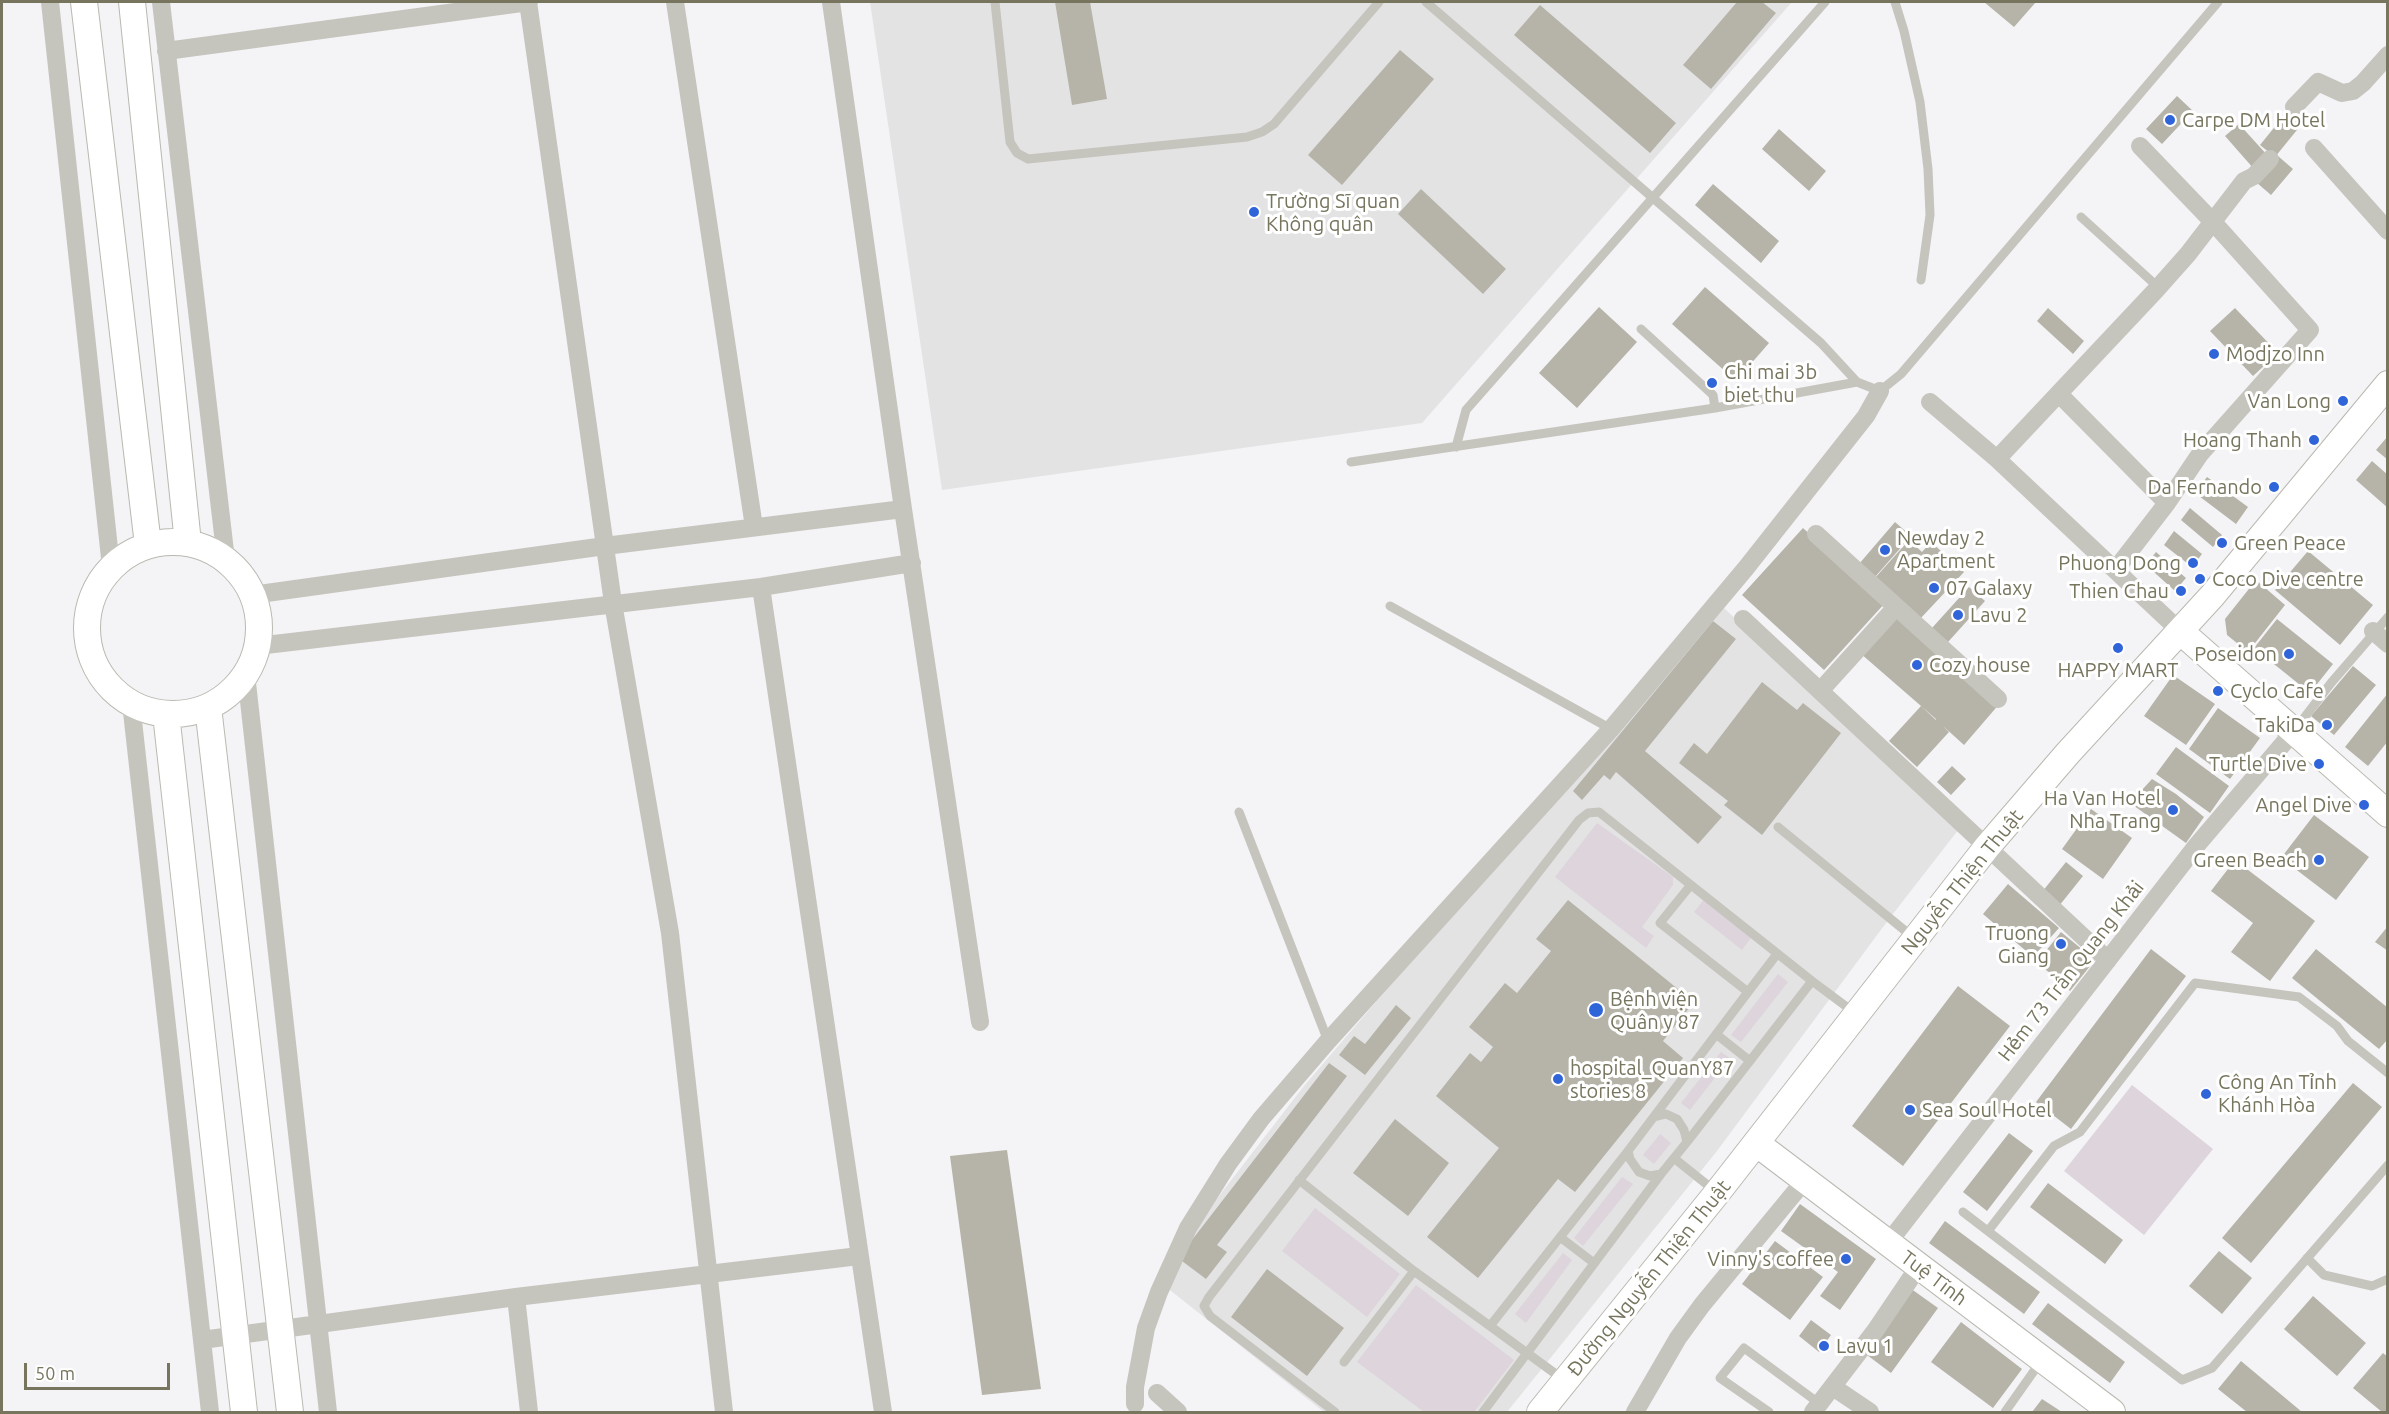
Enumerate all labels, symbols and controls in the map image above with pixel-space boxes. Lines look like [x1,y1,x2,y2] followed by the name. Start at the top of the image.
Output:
[2182,108,2325,132] place label: Carpe DM Hotel
[2163,113,2177,127] marker: Carpe DM Hotel
[1266,189,1400,236] place label: Trường Sĩ quan Không quân
[1247,205,1261,219] marker: Trường Sĩ quan Không quân
[2226,342,2325,366] place label: Modjzo Inn
[2207,347,2221,361] marker: Modjzo Inn
[1724,360,1817,407] place label: Chi mai 3b biet thu
[1705,376,1719,390] marker: Chi mai 3b biet thu
[2248,389,2331,413] place label: Van Long
[2336,394,2350,408] marker: Van Long
[2183,428,2302,452] place label: Hoang Thanh
[2307,433,2321,447] marker: Hoang Thanh
[2147,475,2262,499] place label: Da Fernando
[2267,480,2281,494] marker: Da Fernando
[1897,526,1995,573] place label: Newday 2 Apartment
[2234,531,2346,555] place label: Green Peace
[2215,536,2229,550] marker: Green Peace
[1878,543,1892,557] marker: Newday 2 Apartment
[2058,551,2181,575] place label: Phuong Dong
[2186,556,2200,570] marker: Phuong Dong
[2212,567,2364,591] place label: Coco Dive centre
[2193,572,2207,586] marker: Coco Dive centre
[1946,576,2032,600] place label: 07 Galaxy
[2069,579,2169,603] place label: Thien Chau
[1927,581,1941,595] marker: 07 Galaxy
[2174,584,2188,598] marker: Thien Chau
[1970,603,2027,627] place label: Lavu 2
[1951,608,1965,622] marker: Lavu 2
[2111,641,2125,655] marker: HAPPY MART
[2194,642,2277,666] place label: Poseidon
[2282,647,2296,661] marker: Poseidon
[1929,653,2030,677] place label: Cozy house
[1910,658,1924,672] marker: Cozy house
[2058,658,2178,682] place label: HAPPY MART
[2230,679,2324,703] place label: Cyclo Cafe
[2211,684,2225,698] marker: Cyclo Cafe
[2255,713,2315,737] place label: TakiDa
[2320,718,2334,732] marker: TakiDa
[2209,752,2307,776] place label: Turtle Dive
[2312,757,2326,771] marker: Turtle Dive
[2044,786,2161,833] place label: Ha Van Hotel Nha Trang
[2256,793,2352,817] place label: Angel Dive
[2357,798,2371,812] marker: Angel Dive
[2166,803,2180,817] marker: Ha Van Hotel Nha Trang
[1896,804,2028,960] street label: Nguyễn Thiện Thuật
[2193,848,2307,872] place label: Green Beach
[2312,853,2326,867] marker: Green Beach
[1993,876,2149,1066] street label: Hẻm 73 Trần Quang Khải
[1985,921,2049,968] place label: Truong Giang
[2054,937,2068,951] marker: Truong Giang
[1610,987,1700,1034] place label: Bệnh viện Quân y 87
[1587,1001,1605,1019] marker: Bệnh viện Quân y 87
[1570,1056,1734,1103] place label: hospital_QuanY87 stories 8
[2218,1070,2338,1117] place label: Công An Tỉnh Khánh Hòa
[1551,1072,1565,1086] marker: hospital_QuanY87 stories 8
[2199,1087,2213,1101] marker: Công An Tỉnh Khánh Hòa
[1922,1098,2052,1122] place label: Sea Soul Hotel
[1903,1103,1917,1117] marker: Sea Soul Hotel
[1562,1175,1736,1381] street label: Đường Nguyễn Thiện Thuật
[1896,1245,1972,1311] street label: Tuệ Tĩnh
[1707,1247,1834,1271] place label: Vinny's coffee
[1839,1252,1853,1266] marker: Vinny's coffee
[1836,1334,1893,1358] place label: Lavu 1
[1817,1339,1831,1353] marker: Lavu 1
[27,1351,172,1389] scale bar
[35,1363,75,1383] text: 50 m

